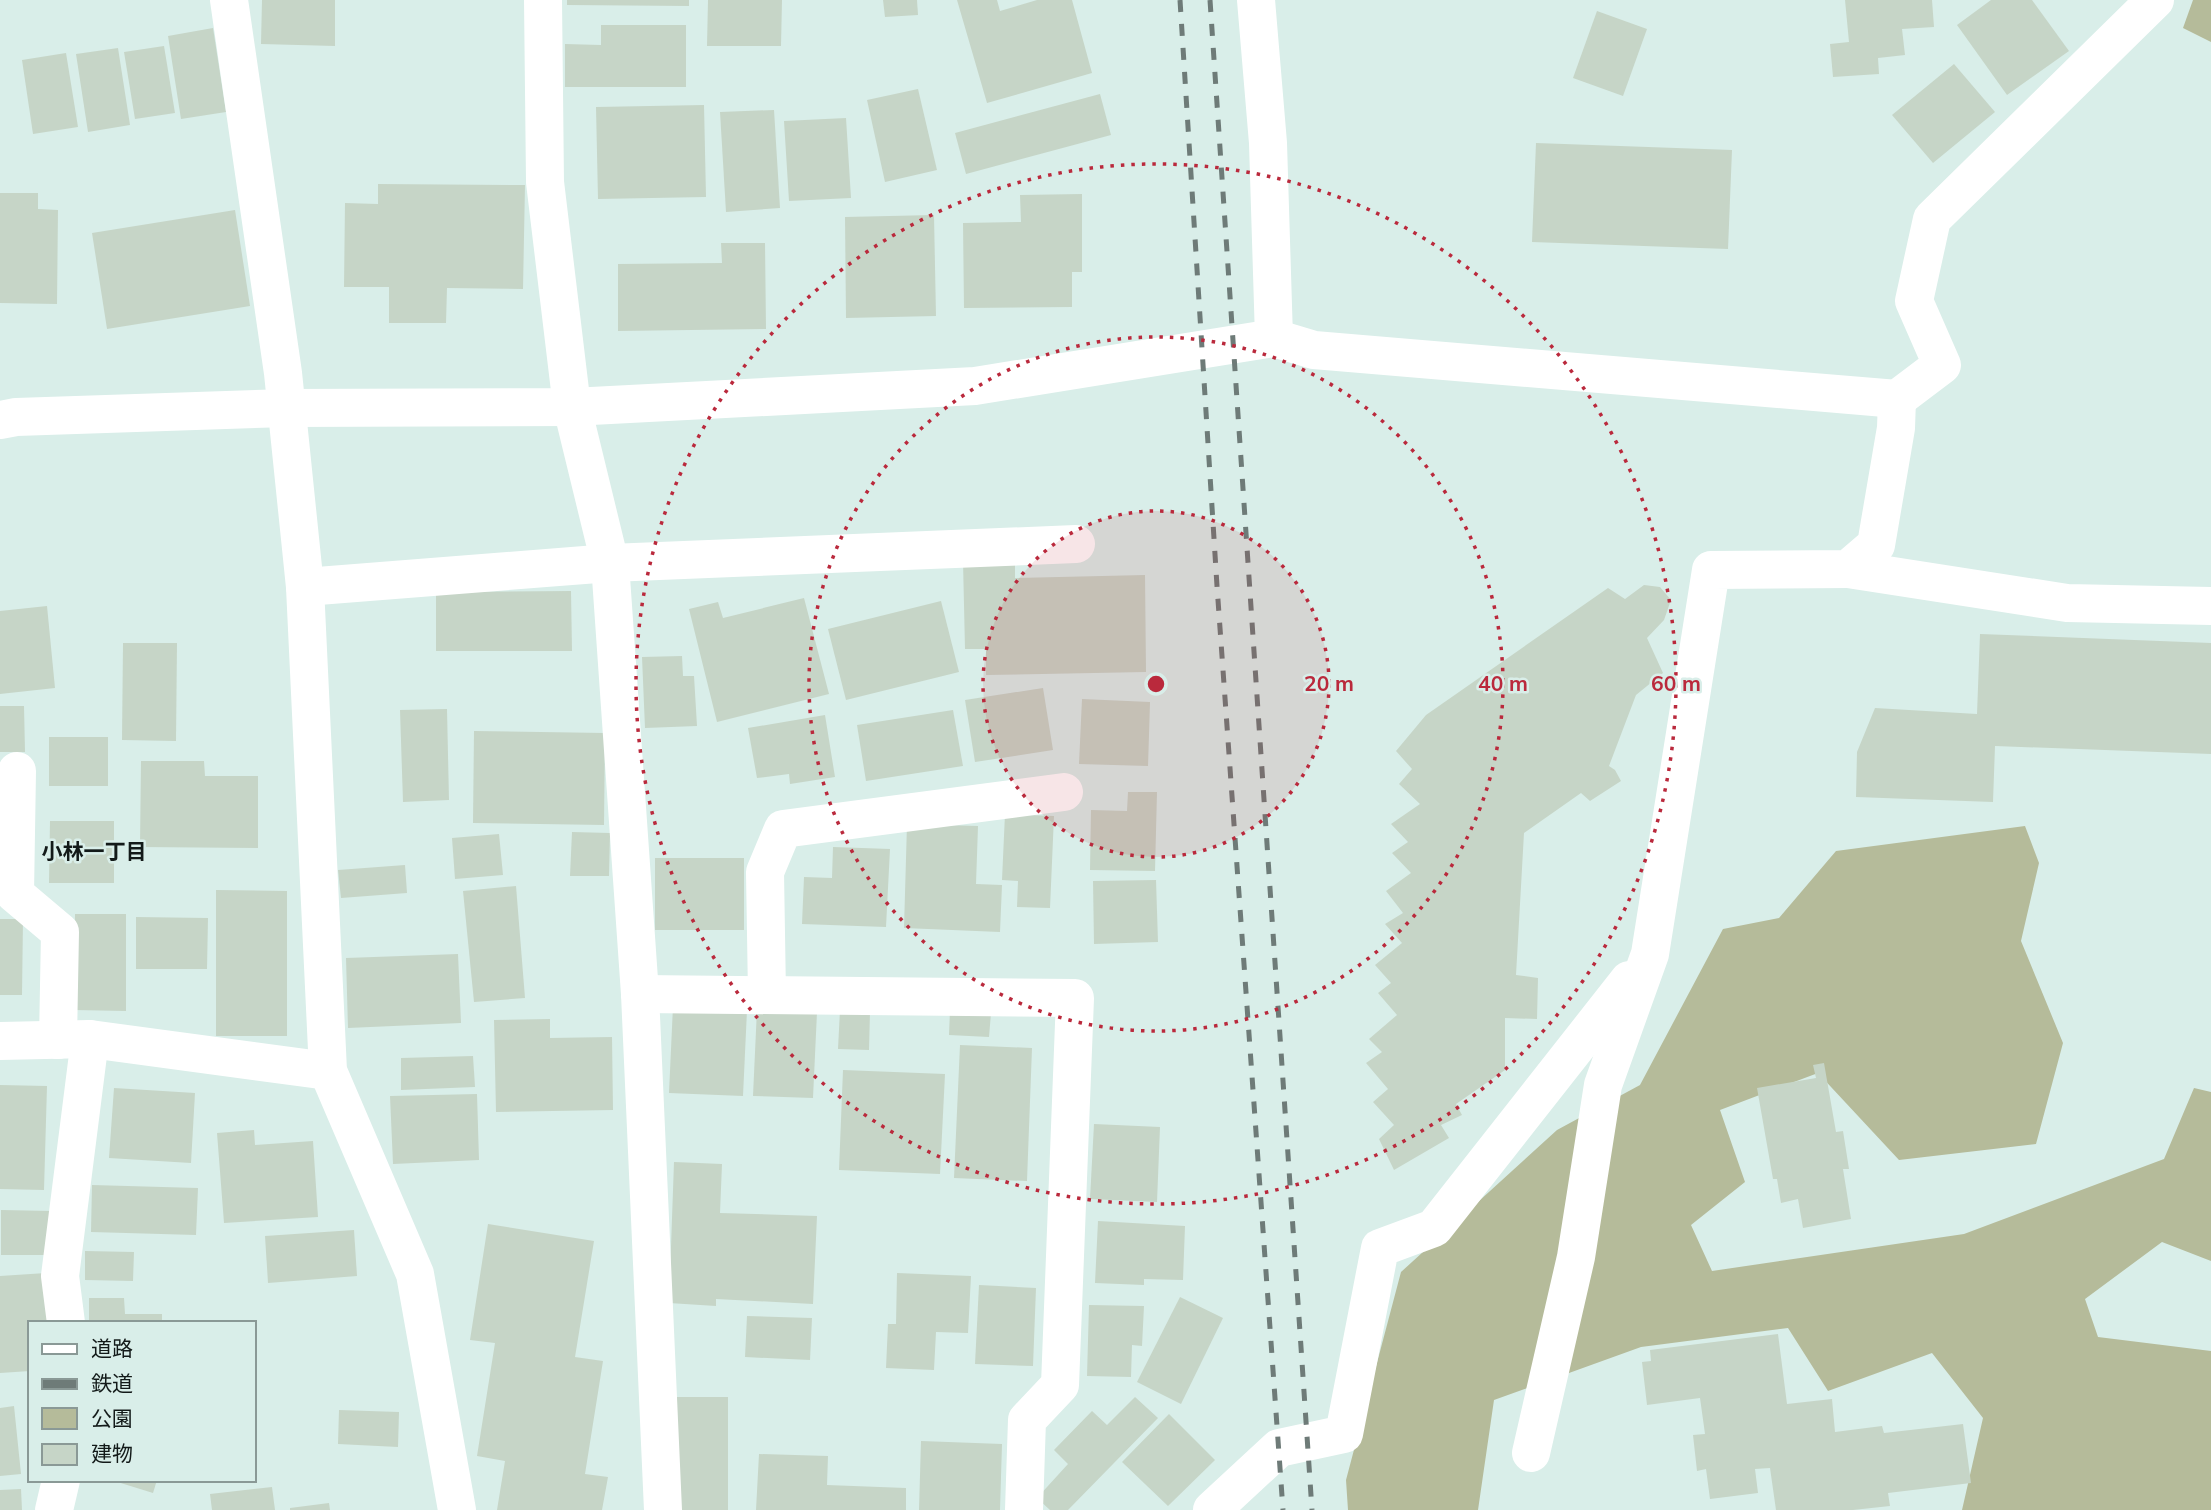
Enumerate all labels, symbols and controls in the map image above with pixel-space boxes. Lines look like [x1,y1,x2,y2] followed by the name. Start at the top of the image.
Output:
[1304,670,1354,696] text: 20 m
[1478,670,1528,696] text: 40 m
[1651,670,1701,696] text: 60 m
[1144,672,1168,696] centre of rings
[42,838,147,864] district label: 小林一丁目
[28,1321,256,1482] legend
[91,1335,133,1361] text: 道路
[91,1370,133,1396] text: 鉄道
[91,1405,133,1431] text: 公園
[91,1440,133,1466] text: 建物

